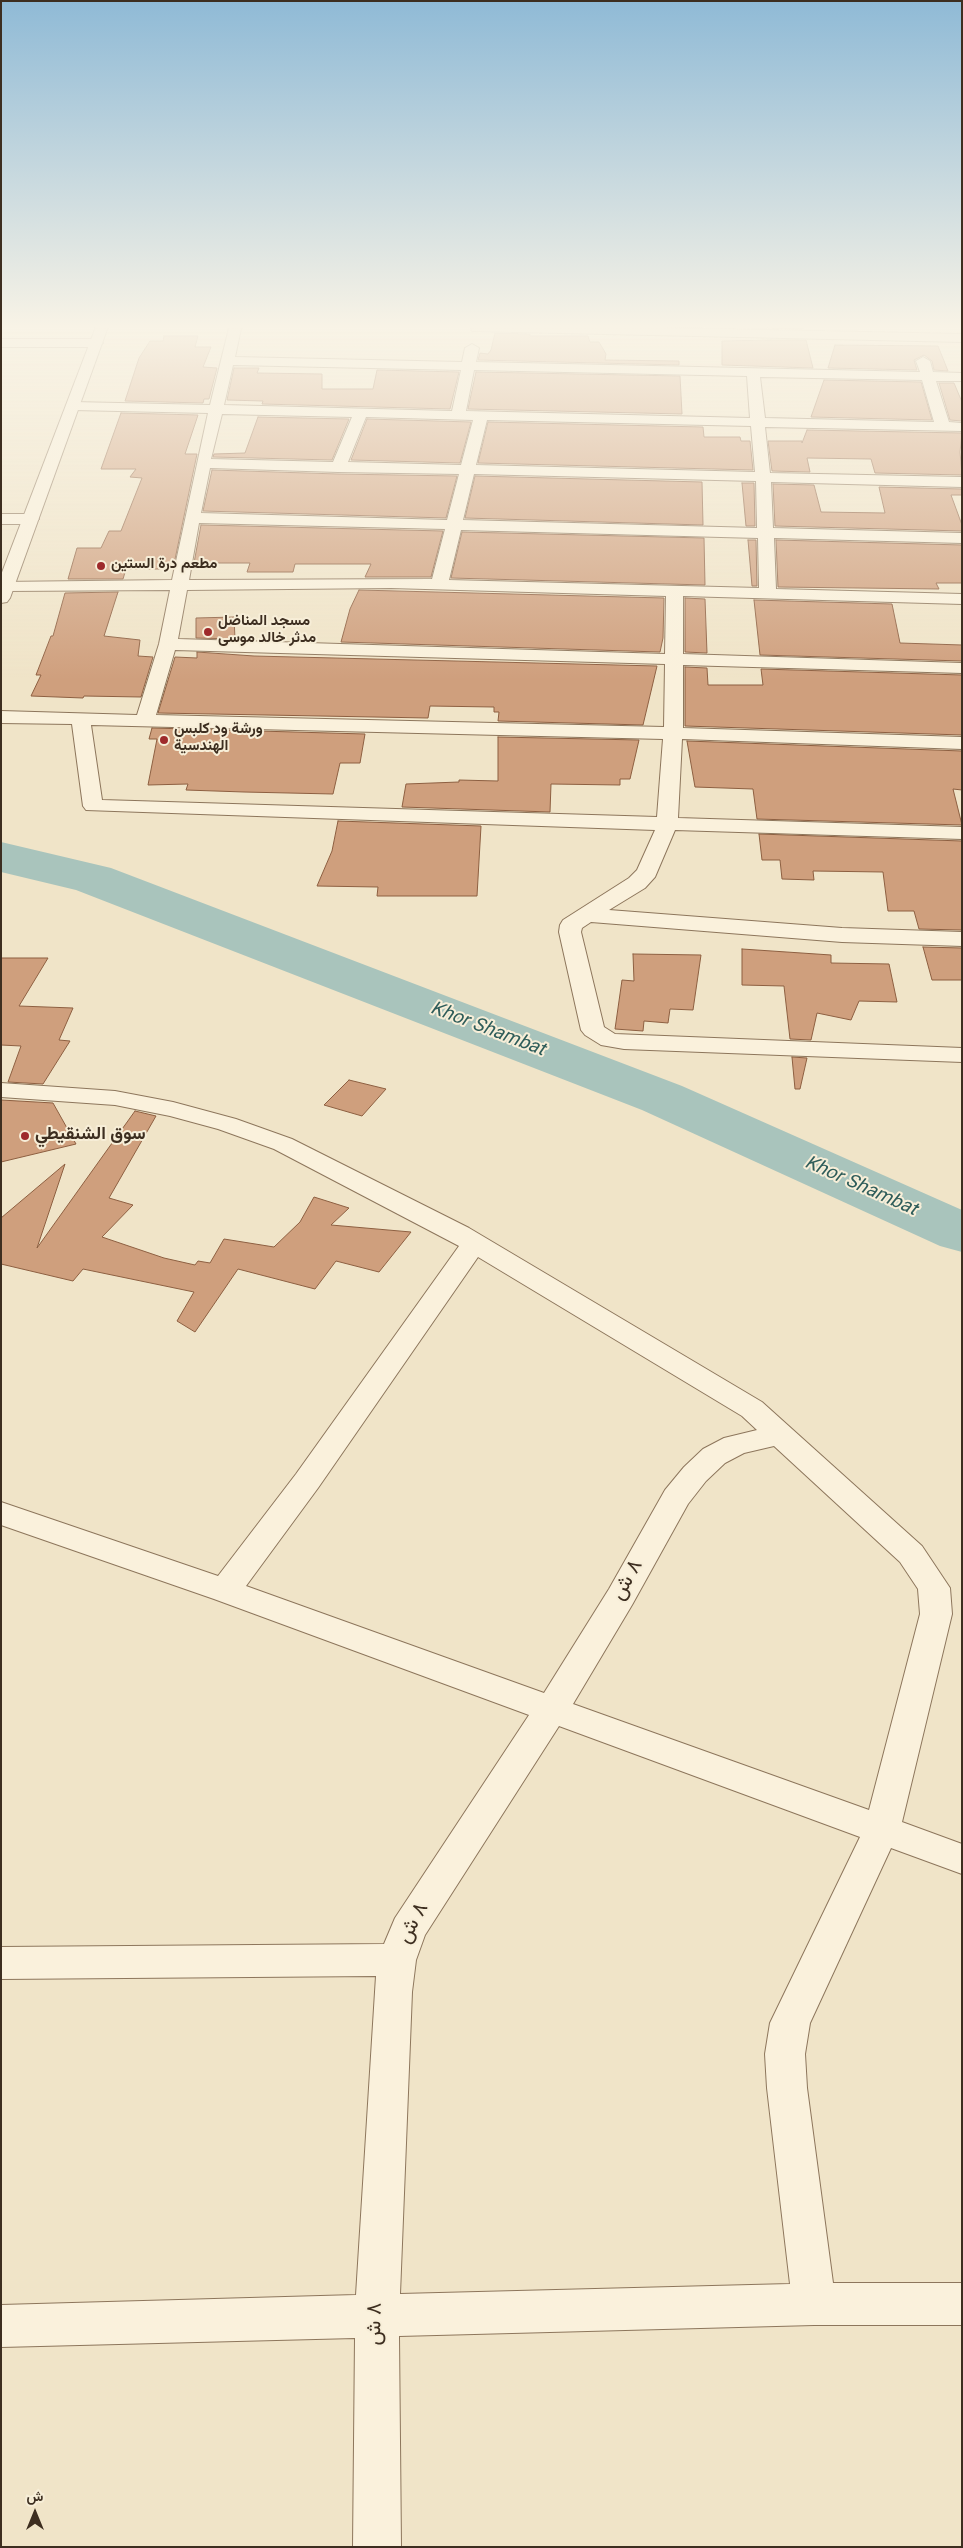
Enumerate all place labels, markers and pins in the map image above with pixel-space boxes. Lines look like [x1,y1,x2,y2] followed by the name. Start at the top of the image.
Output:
[111,557,217,575] place label: مطعم درة الستين
[95,560,107,572] marker: مطعم درة الستين
[218,614,316,649] place label: مسجد المناضل مدثر خالد موسى
[202,626,214,638] marker: مسجد المناضل مدثر خالد موسى
[174,722,263,757] place label: ورشة ود كلبس الهندسية
[158,734,170,746] marker: ورشة ود كلبس الهندسية
[35,1125,146,1147] place label: سوق الشنقيطي
[19,1130,31,1142] marker: سوق الشنقيطي

